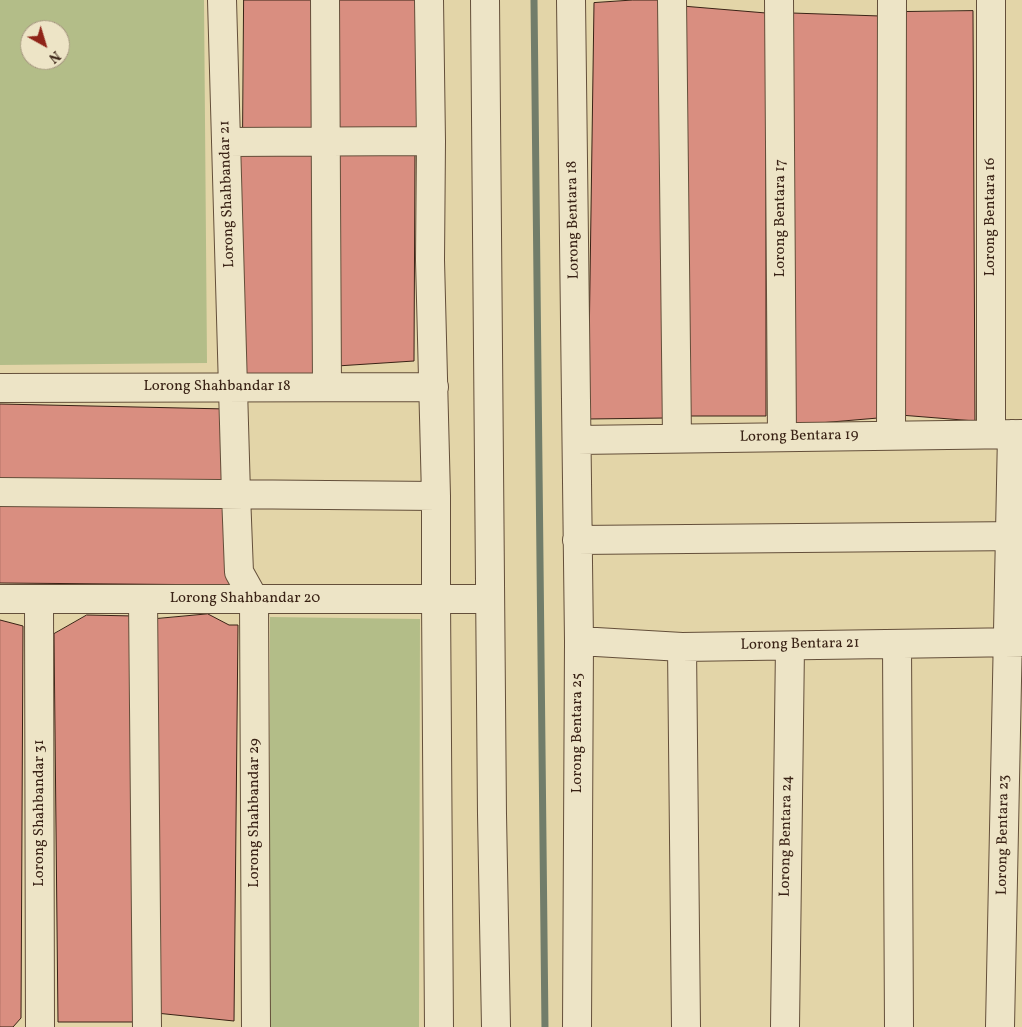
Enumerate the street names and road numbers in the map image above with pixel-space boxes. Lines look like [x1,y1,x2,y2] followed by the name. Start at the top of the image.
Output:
[216,120,240,268] street label: Lorong Shahbandar 21
[982,158,1000,276] street label: Lorong Bentara 16
[772,159,790,277] street label: Lorong Bentara 17
[564,161,584,279] street label: Lorong Bentara 18
[143,378,291,396] street label: Lorong Shahbandar 18
[739,427,859,447] street label: Lorong Bentara 19
[170,590,320,608] street label: Lorong Shahbandar 20
[740,635,860,655] street label: Lorong Bentara 21
[569,673,587,793] street label: Lorong Bentara 25
[246,738,264,888] street label: Lorong Shahbandar 29
[31,739,49,887] street label: Lorong Shahbandar 31
[777,775,797,897] street label: Lorong Bentara 24
[994,775,1014,895] street label: Lorong Bentara 23

